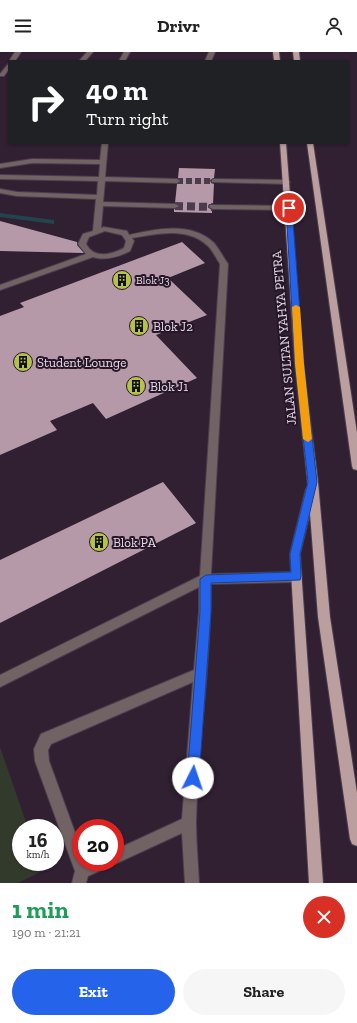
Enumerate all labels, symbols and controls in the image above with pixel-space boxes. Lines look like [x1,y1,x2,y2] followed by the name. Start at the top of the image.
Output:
[12,15,34,37] icon: menu
[157,15,200,37] text: Drivr
[323,15,345,37] icon: person
[86,74,148,107] text: 40 m
[20,76,72,128] icon: right
[86,108,168,130] text: Turn right
[272,191,306,225] pin
[278,197,300,219] icon: arrive
[269,250,299,426] street label: JALAN SULTAN YAHYA PETRA
[111,269,133,291] building icon: Blok J3
[136,274,170,287] place label: Blok J3
[128,315,150,337] building icon: Blok J2
[153,319,193,334] place label: Blok J2
[12,351,34,373] building icon: Student Lounge
[37,355,126,370] place label: Student Lounge
[125,375,147,397] building icon: Blok J1
[150,379,188,394] place label: Blok J1
[88,531,110,553] building icon: Blok PA
[113,535,156,550] place label: Blok PA
[172,757,214,799] position arrow
[72,819,124,871] speed limit sign: 20
[29,828,47,852] text: 16
[27,849,49,861] text: km/h
[12,895,69,924] text: 1 min
[303,896,345,938] button: close
[12,925,81,940] text: 190 m · 21:21
[12,969,175,1015] button: Exit
[183,969,345,1015] button: Share

